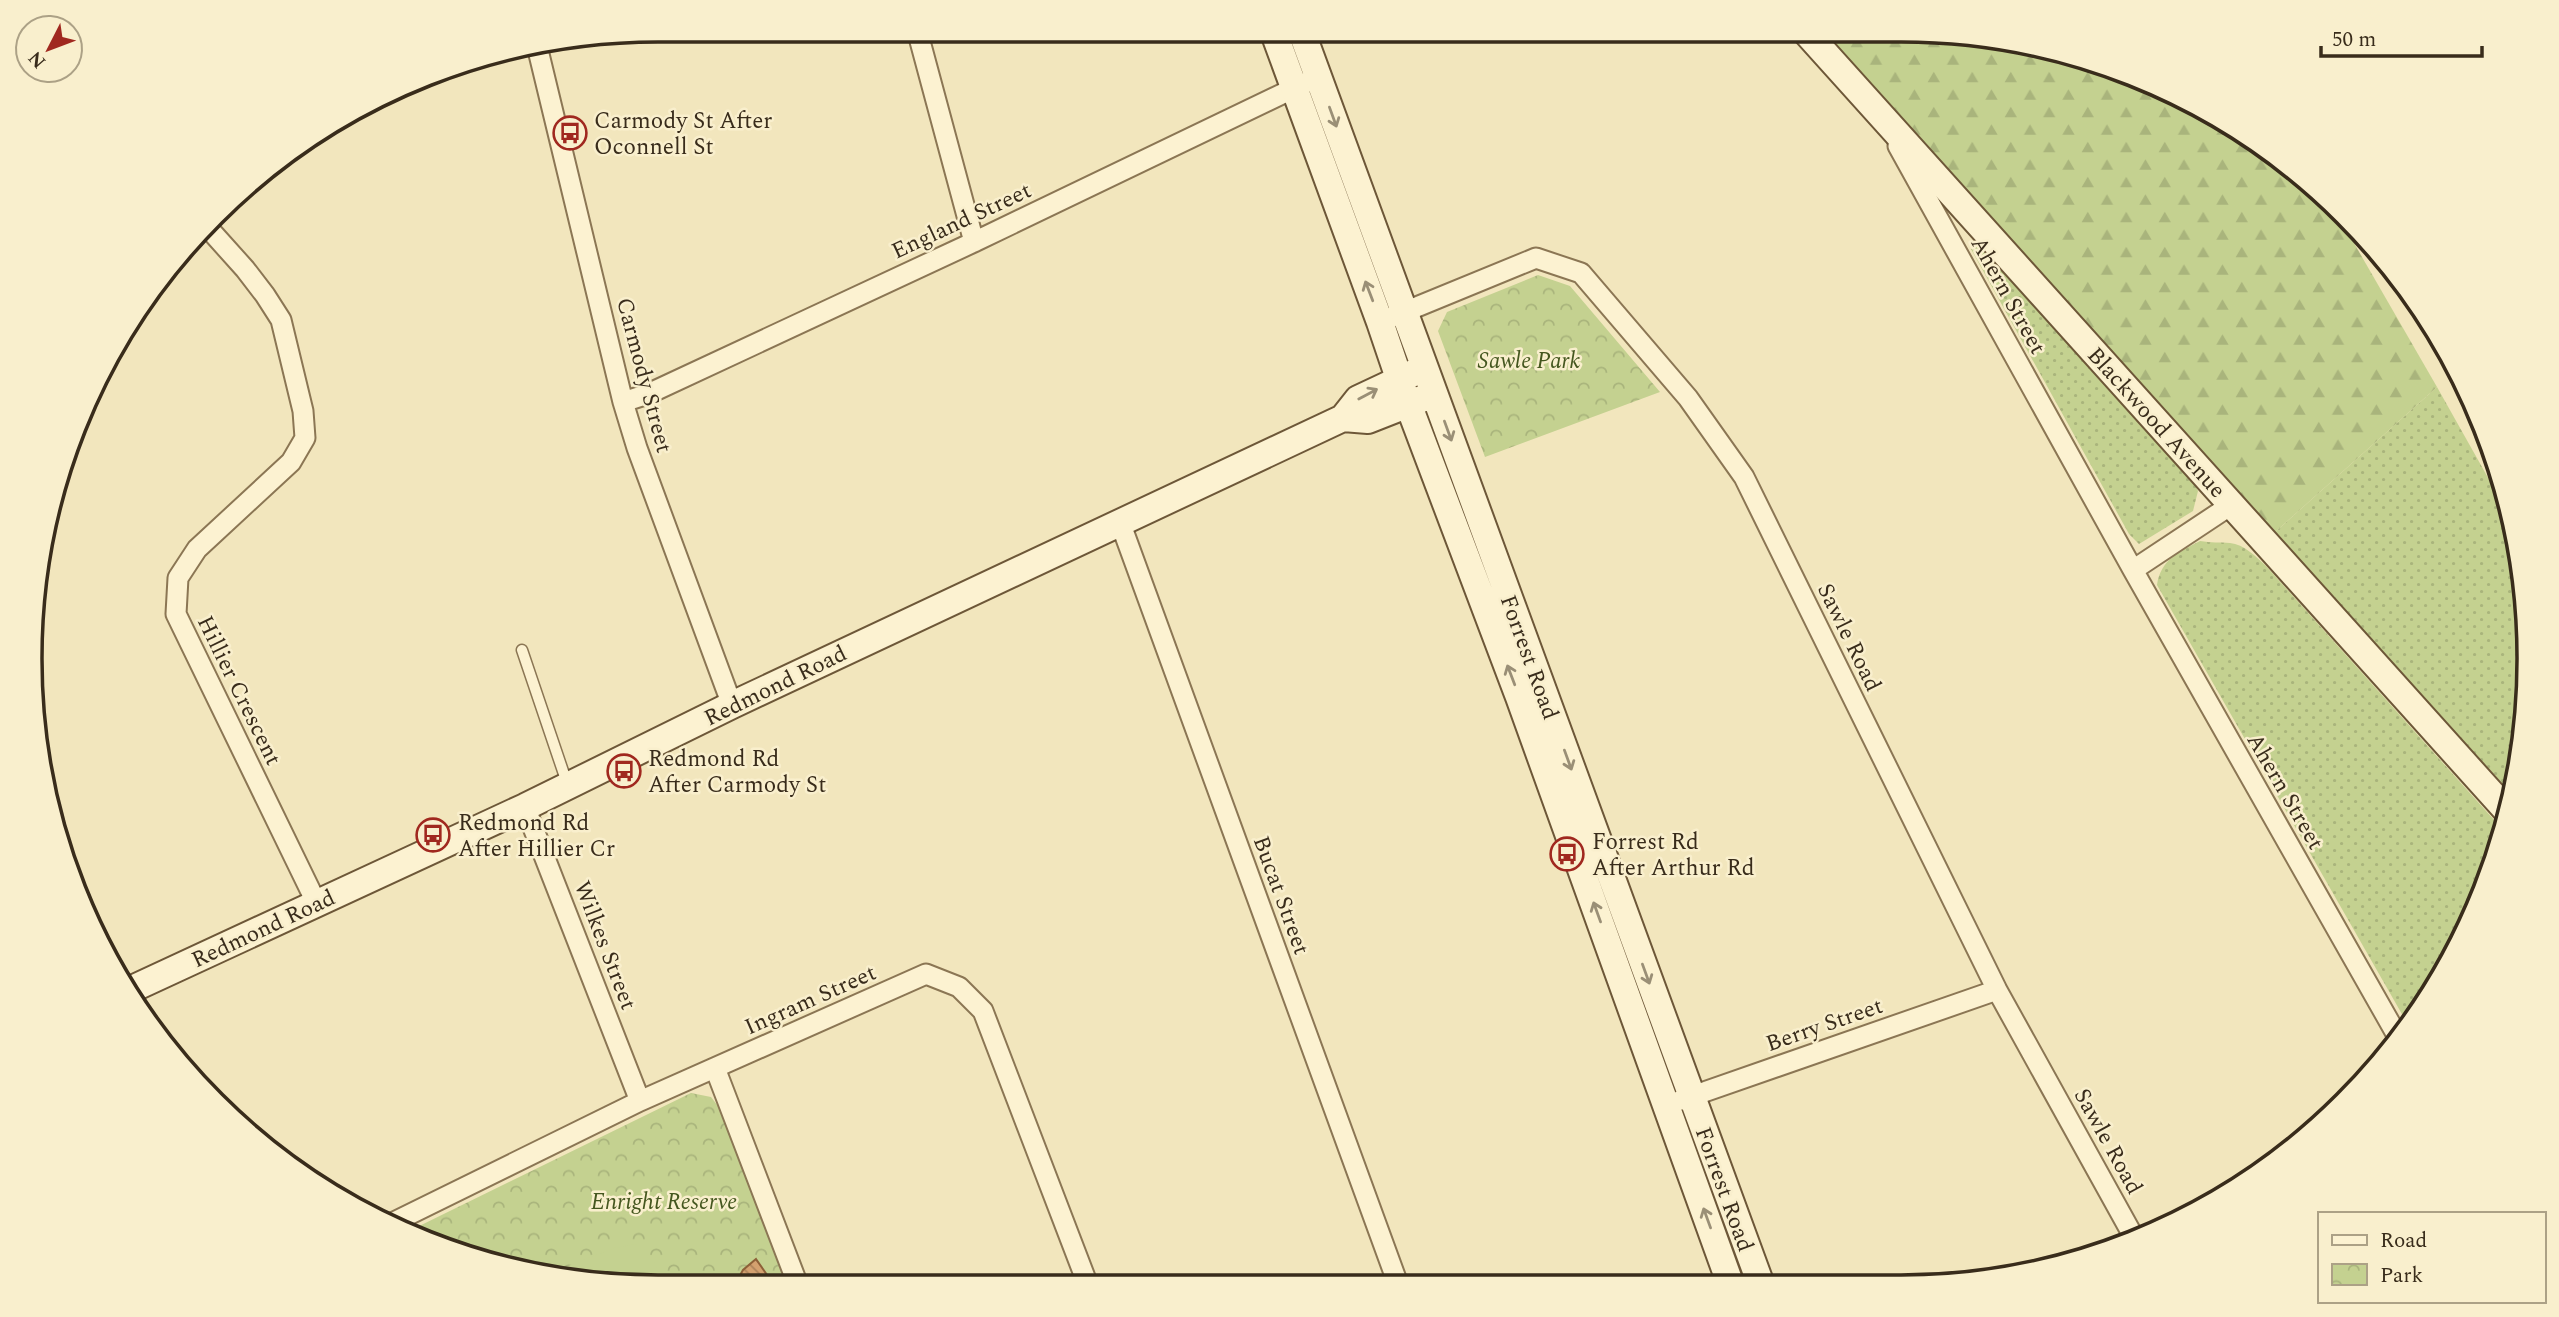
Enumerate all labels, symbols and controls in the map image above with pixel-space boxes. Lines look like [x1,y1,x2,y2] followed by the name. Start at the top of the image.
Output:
[14,14,84,84] north arrow
[2321,14,2482,58] scale bar
[2332,24,2376,56] text: 50 m
[22,44,53,75] text: N
[594,104,772,165] place label: Carmody St After Oconnell St
[1328,106,1340,128] one-way arrow
[551,114,589,152] bus stop icon: Carmody St After Oconnell St
[886,174,1037,269] street label: England Street
[1961,230,2055,361] street label: Ahern Street
[1362,280,1374,302] one-way arrow
[606,294,681,457] street label: Carmody Street
[2078,339,2234,507] street label: Blackwood Avenue
[1478,344,1581,379] park label: Sawle Park
[1357,387,1378,401] one-way arrow
[1443,420,1456,442] one-way arrow
[1807,578,1890,698] street label: Sawle Road
[1490,590,1567,725] street label: Forrest Road
[187,610,290,772] street label: Hillier Crescent
[698,637,853,736] street label: Redmond Road
[1504,665,1516,687] one-way arrow
[2237,727,2332,857] street label: Ahern Street
[648,742,826,803] place label: Redmond Rd After Carmody St
[1562,749,1575,771] one-way arrow
[605,752,643,790] bus stop icon: Redmond Rd After Carmody St
[458,806,615,867] place label: Redmond Rd After Hillier Cr
[414,816,452,854] bus stop icon: Redmond Rd After Hillier Cr
[1592,825,1755,886] place label: Forrest Rd After Arthur Rd
[1243,831,1318,960] street label: Bucat Street
[1548,835,1586,873] bus stop icon: Forrest Rd After Arthur Rd
[564,876,645,1015] street label: Wilkes Street
[186,881,341,978] street label: Redmond Road
[1590,901,1602,923] one-way arrow
[739,956,882,1045] street label: Ingram Street
[1641,962,1653,984] one-way arrow
[1761,989,1888,1062] street label: Berry Street
[2064,1082,2151,1201] street label: Sawle Road
[1685,1122,1762,1257] street label: Forrest Road
[591,1185,737,1220] park label: Enright Reserve
[1700,1208,1712,1230] one-way arrow
[2318,1212,2545,1303] legend
[2380,1225,2427,1257] text: Road
[2380,1260,2424,1292] text: Park

